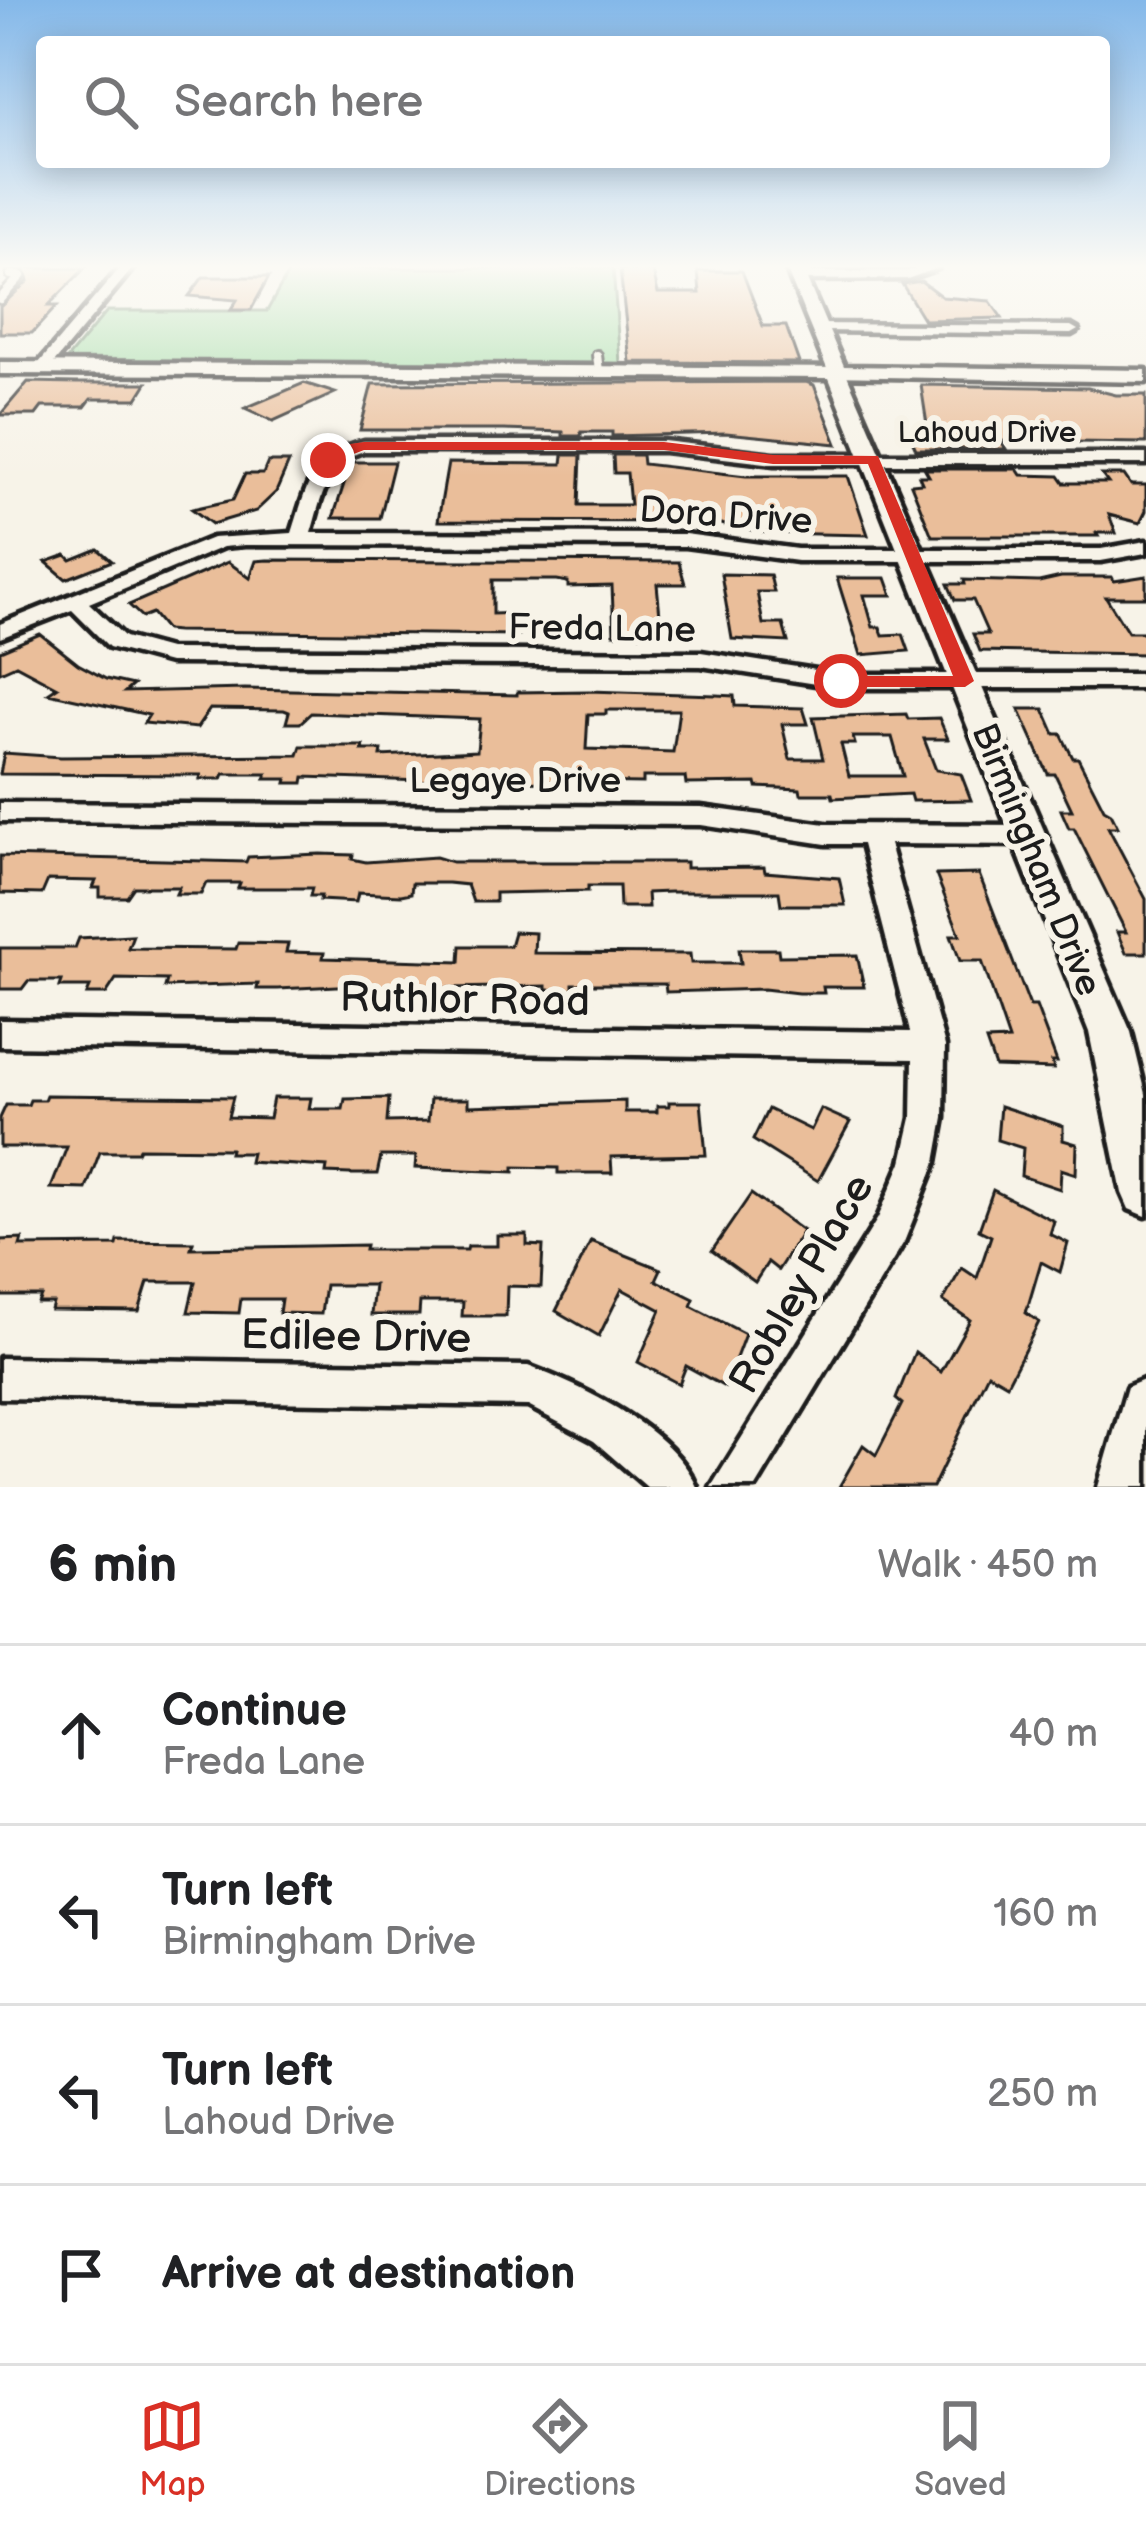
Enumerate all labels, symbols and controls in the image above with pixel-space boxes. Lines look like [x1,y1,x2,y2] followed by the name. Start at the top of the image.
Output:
[36,36,1110,168] search box
[78,69,144,135] icon: search
[174,75,423,130] text: Search here
[897,415,1077,451] street label: Lahoud Drive
[301,433,355,487] route end
[638,489,814,544] street label: Dora Drive
[508,606,696,653] street label: Freda Lane
[814,654,868,708] route start
[961,718,1110,1002] street label: Birmingham Drive
[409,760,621,803] street label: Legaye Drive
[339,973,591,1028] street label: Ruthlor Road
[719,1165,886,1403] street label: Robley Place
[240,1310,472,1365] street label: Edilee Drive
[48,1535,177,1596] text: 6 min
[877,1542,1098,1589] text: Walk · 450 m
[162,1684,347,1739] text: Continue
[48,1702,114,1768] icon: ahead
[1008,1711,1098,1758] text: 40 m
[162,1739,365,1786] text: Freda Lane
[162,1864,333,1919] text: Turn left
[48,1882,114,1948] icon: left
[993,1891,1098,1938] text: 160 m
[162,1919,476,1966] text: Birmingham Drive
[162,2044,333,2099] text: Turn left
[48,2062,114,2128] icon: left
[987,2071,1098,2118] text: 250 m
[162,2099,395,2146] text: Lahoud Drive
[48,2242,114,2308] icon: arrive
[162,2247,575,2302] text: Arrive at destination
[139,2393,206,2505] tab: Map
[484,2393,636,2505] tab: Directions
[914,2393,1007,2505] tab: Saved

